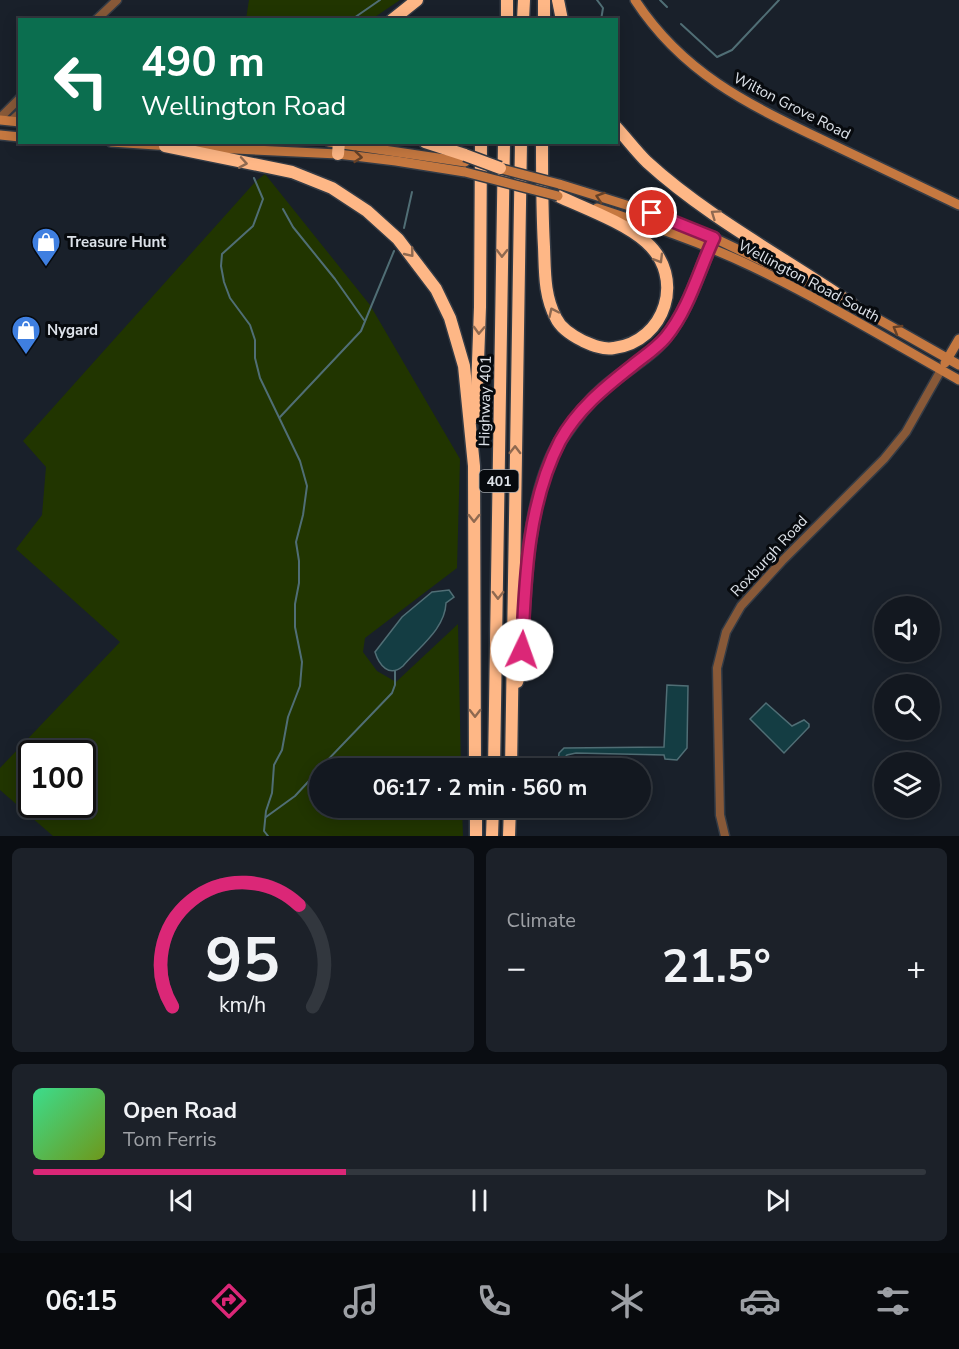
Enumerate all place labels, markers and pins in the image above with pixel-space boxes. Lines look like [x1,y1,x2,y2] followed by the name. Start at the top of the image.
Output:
[626,187,677,238] pin
[30,226,62,268] shop icon: Treasure Hunt
[67,232,166,252] place label: Treasure Hunt
[10,314,42,356] shop icon: Nygard
[47,320,98,340] place label: Nygard

